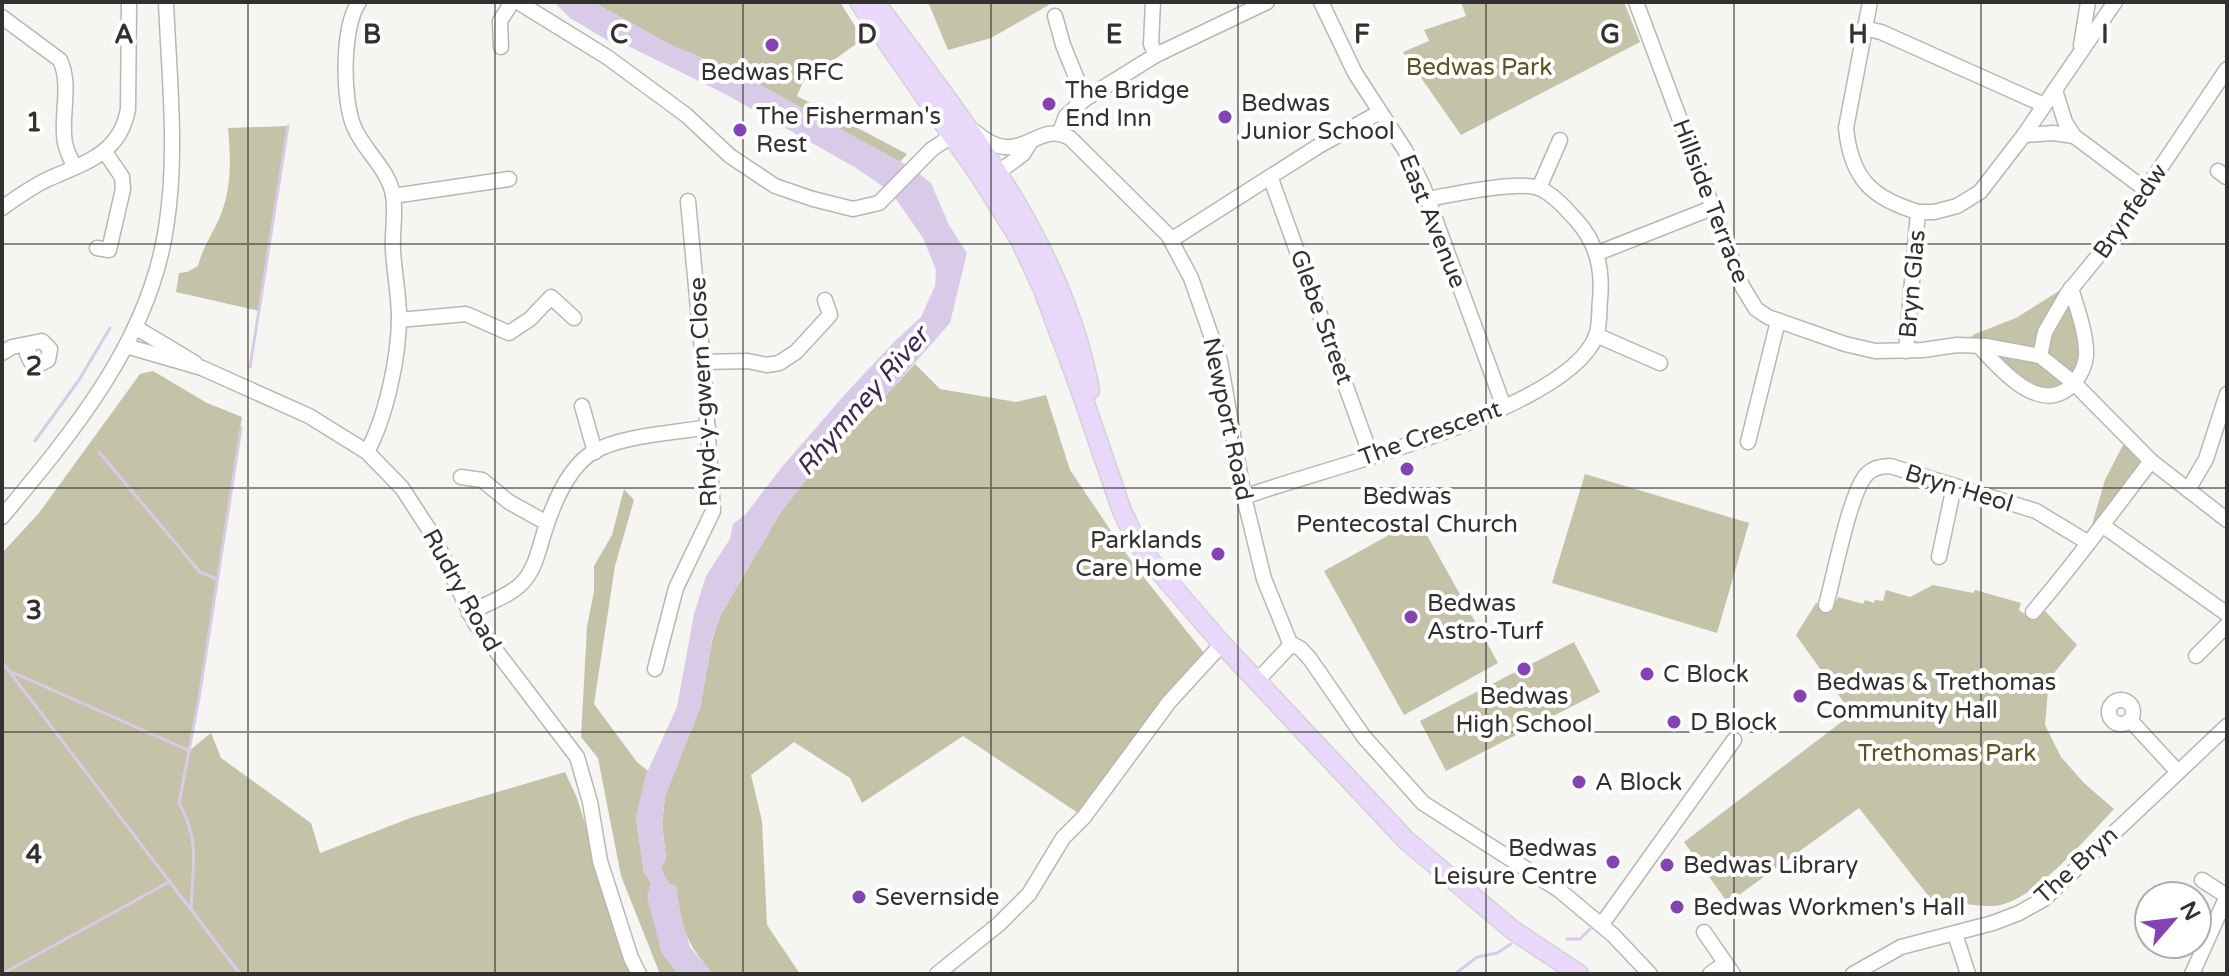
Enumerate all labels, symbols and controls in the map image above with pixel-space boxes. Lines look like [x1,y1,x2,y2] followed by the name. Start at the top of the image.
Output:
[114,19,134,50] text: A
[363,19,381,50] text: B
[610,19,628,50] text: C
[857,19,877,50] text: D
[1106,19,1122,50] text: E
[1354,19,1370,50] text: F
[1600,19,1620,50] text: G
[1848,19,1868,50] text: H
[2101,19,2109,50] text: I
[763,36,781,54] marker: Bedwas RFC
[1406,53,1552,82] park label: Bedwas Park
[700,58,844,87] place label: Bedwas RFC
[1065,76,1189,133] place label: The Bridge End Inn
[1241,89,1395,146] place label: Bedwas Junior School
[1040,95,1058,113] marker: The Bridge End Inn
[756,102,941,159] place label: The Fisherman's Rest
[26,107,42,138] text: 1
[1216,108,1234,126] marker: Bedwas Junior School
[1666,115,1755,287] street label: Hillside Terrace
[731,121,749,139] marker: The Fisherman's Rest
[1393,150,1472,292] street label: East Avenue
[2087,158,2174,264] street label: Brynfedw
[1893,229,1932,339] street label: Bryn Glas
[1284,246,1359,389] street label: Glebe Street
[683,276,724,508] street label: Rhyd-y-gwern Close
[790,319,937,482] water label: Rhymney River
[1196,335,1259,503] street label: Newport Road
[26,351,42,382] text: 2
[1355,394,1505,473] street label: The Crescent
[1901,458,2016,519] street label: Bryn Heol
[1398,460,1416,478] marker: Bedwas Pentecostal Church
[1296,482,1518,539] place label: Bedwas Pentecostal Church
[416,524,507,657] street label: Rudry Road
[1075,526,1202,583] place label: Parklands Care Home
[1209,545,1227,563] marker: Parklands Care Home
[1427,589,1544,646] place label: Bedwas Astro-Turf
[26,595,42,626] text: 3
[1402,608,1420,626] marker: Bedwas Astro-Turf
[1515,660,1533,678] marker: Bedwas High School
[1663,660,1749,689] place label: C Block
[1638,665,1656,683] marker: C Block
[1816,668,2056,725] place label: Bedwas & Trethomas Community Hall
[1455,682,1593,739] place label: Bedwas High School
[1791,687,1809,705] marker: Bedwas & Trethomas Community Hall
[1690,708,1777,737] place label: D Block
[1665,713,1683,731] marker: D Block
[1858,739,2036,768] park label: Trethomas Park
[1595,768,1682,797] place label: A Block
[1570,773,1588,791] marker: A Block
[2029,820,2124,910] street label: The Bryn
[1433,834,1597,891] place label: Bedwas Leisure Centre
[26,839,42,870] text: 4
[1683,851,1858,880] place label: Bedwas Library
[1604,853,1622,871] marker: Bedwas Leisure Centre
[1658,856,1676,874] marker: Bedwas Library
[2133,880,2213,960] north arrow
[875,883,999,912] place label: Severnside
[850,888,868,906] marker: Severnside
[1693,893,1965,922] place label: Bedwas Workmen's Hall
[2174,897,2205,925] text: N
[1668,898,1686,916] marker: Bedwas Workmen's Hall

